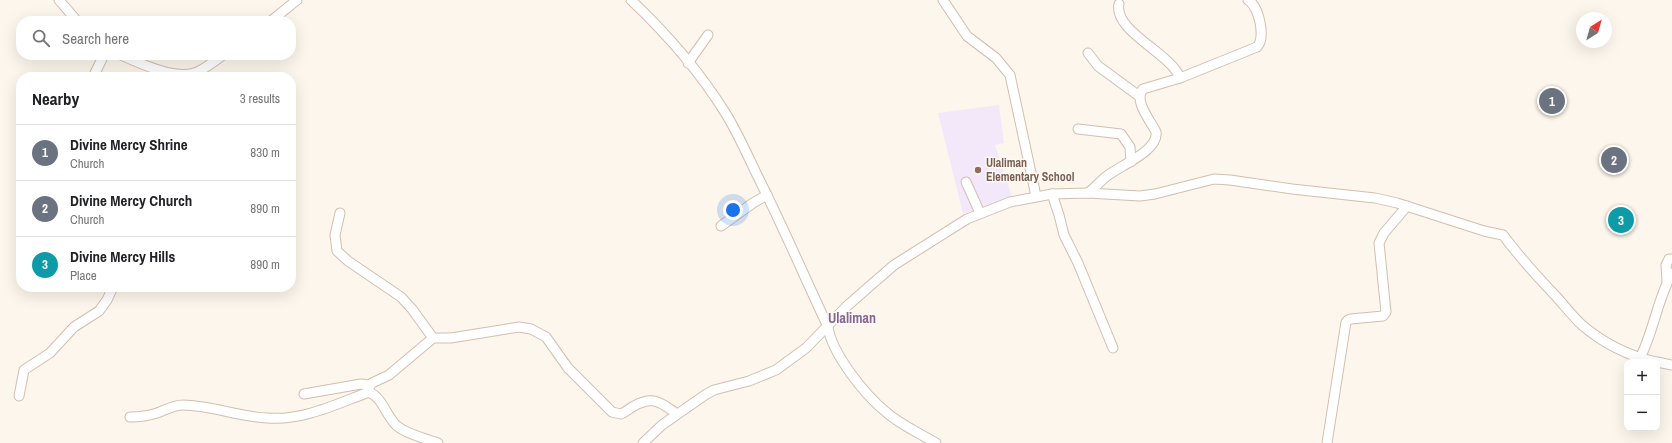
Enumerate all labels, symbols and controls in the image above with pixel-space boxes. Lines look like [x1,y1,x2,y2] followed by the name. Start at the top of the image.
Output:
[1576,12,1612,48] north arrow
[16,16,296,60] search box
[30,27,52,49] icon: search
[62,28,129,49] text: Search here
[1539,86,1565,116] pin: 1
[32,87,79,110] text: Nearby
[240,90,280,107] text: 3 results
[70,134,188,155] text: Divine Mercy Shrine
[42,144,48,161] text: 1
[250,144,280,161] text: 830 m
[1601,145,1627,175] pin: 2
[70,155,104,172] text: Church
[986,155,1075,185] place label: Ulaliman Elementary School
[973,165,983,175] marker: Ulaliman Elementary School
[70,190,192,211] text: Divine Mercy Church
[42,200,48,217] text: 2
[250,200,280,217] text: 890 m
[723,200,743,220] your location
[1608,205,1634,235] pin: 3
[70,211,104,228] text: Church
[70,246,175,267] text: Divine Mercy Hills
[42,256,48,273] text: 3
[250,256,280,273] text: 890 m
[70,267,97,284] text: Place
[828,309,876,327] district label: Ulaliman
[1624,359,1660,431] map controls
[1624,359,1660,395] button: +
[1624,395,1660,431] button: −

